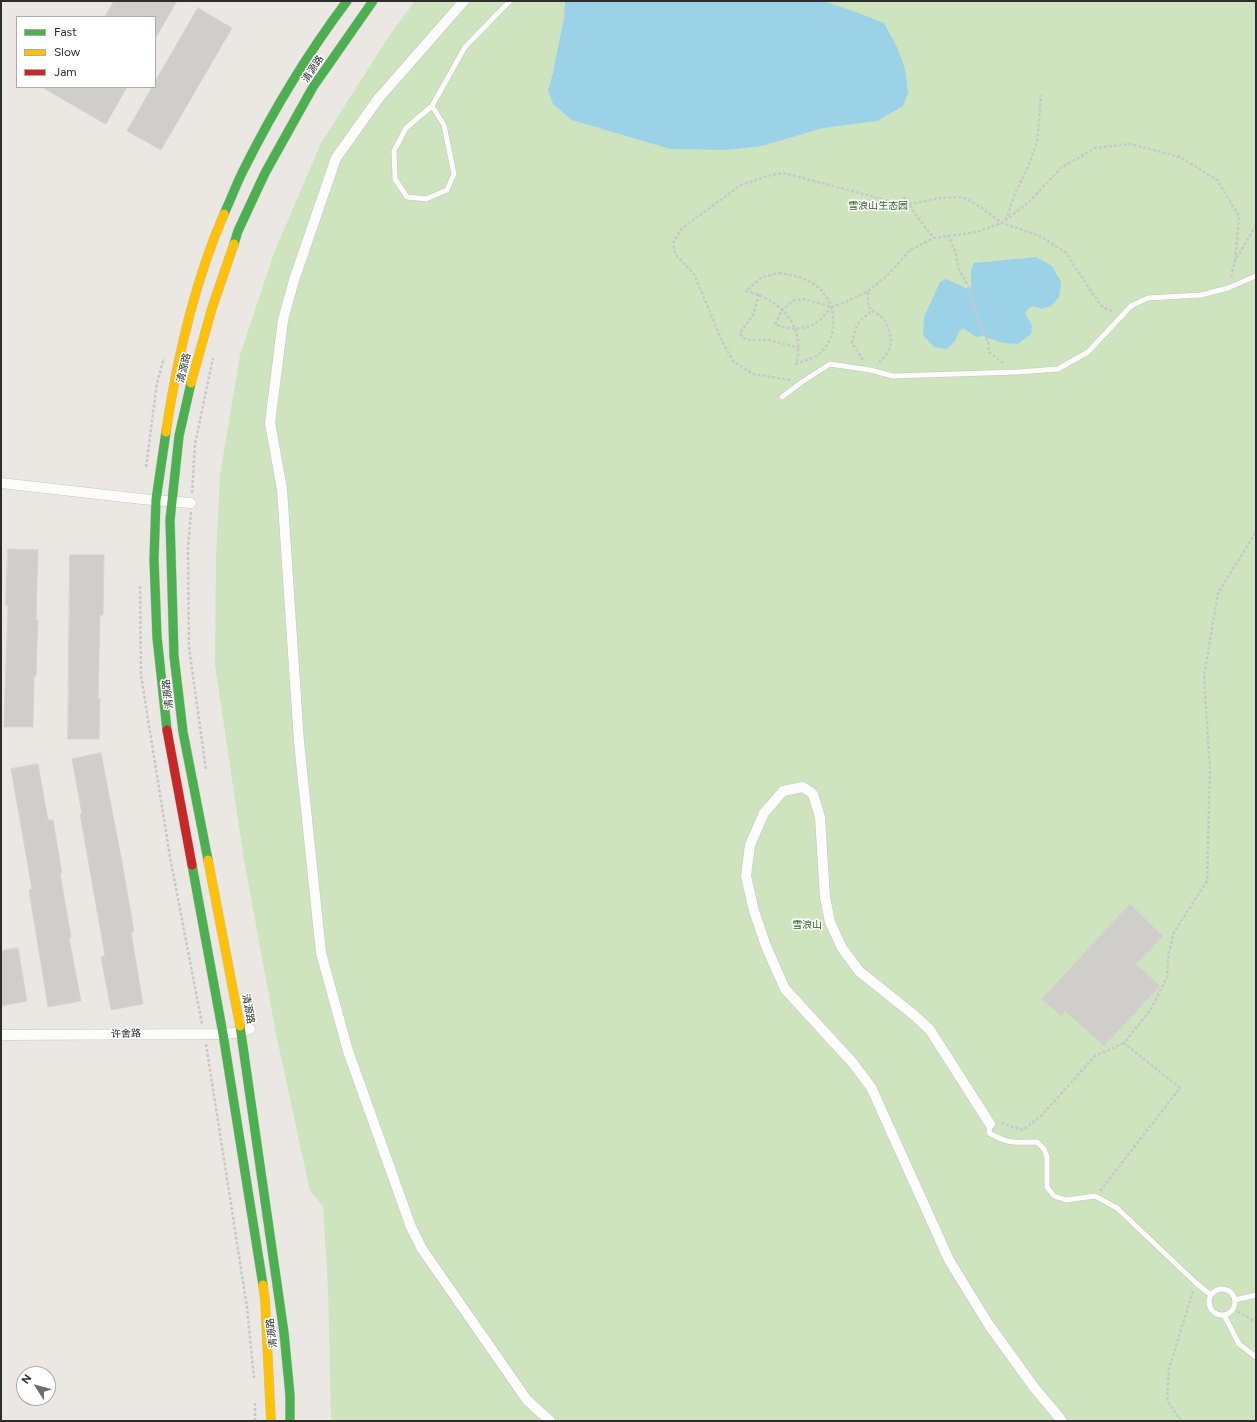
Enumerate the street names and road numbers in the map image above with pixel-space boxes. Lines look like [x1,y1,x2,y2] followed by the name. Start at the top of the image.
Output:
[300,53,326,85] street label: 清源路
[175,352,193,384] street label: 清源路
[160,678,176,710] street label: 清源路
[239,993,257,1025] street label: 清源路
[111,1028,141,1040] street label: 许舍路
[264,1317,280,1349] street label: 清源路

